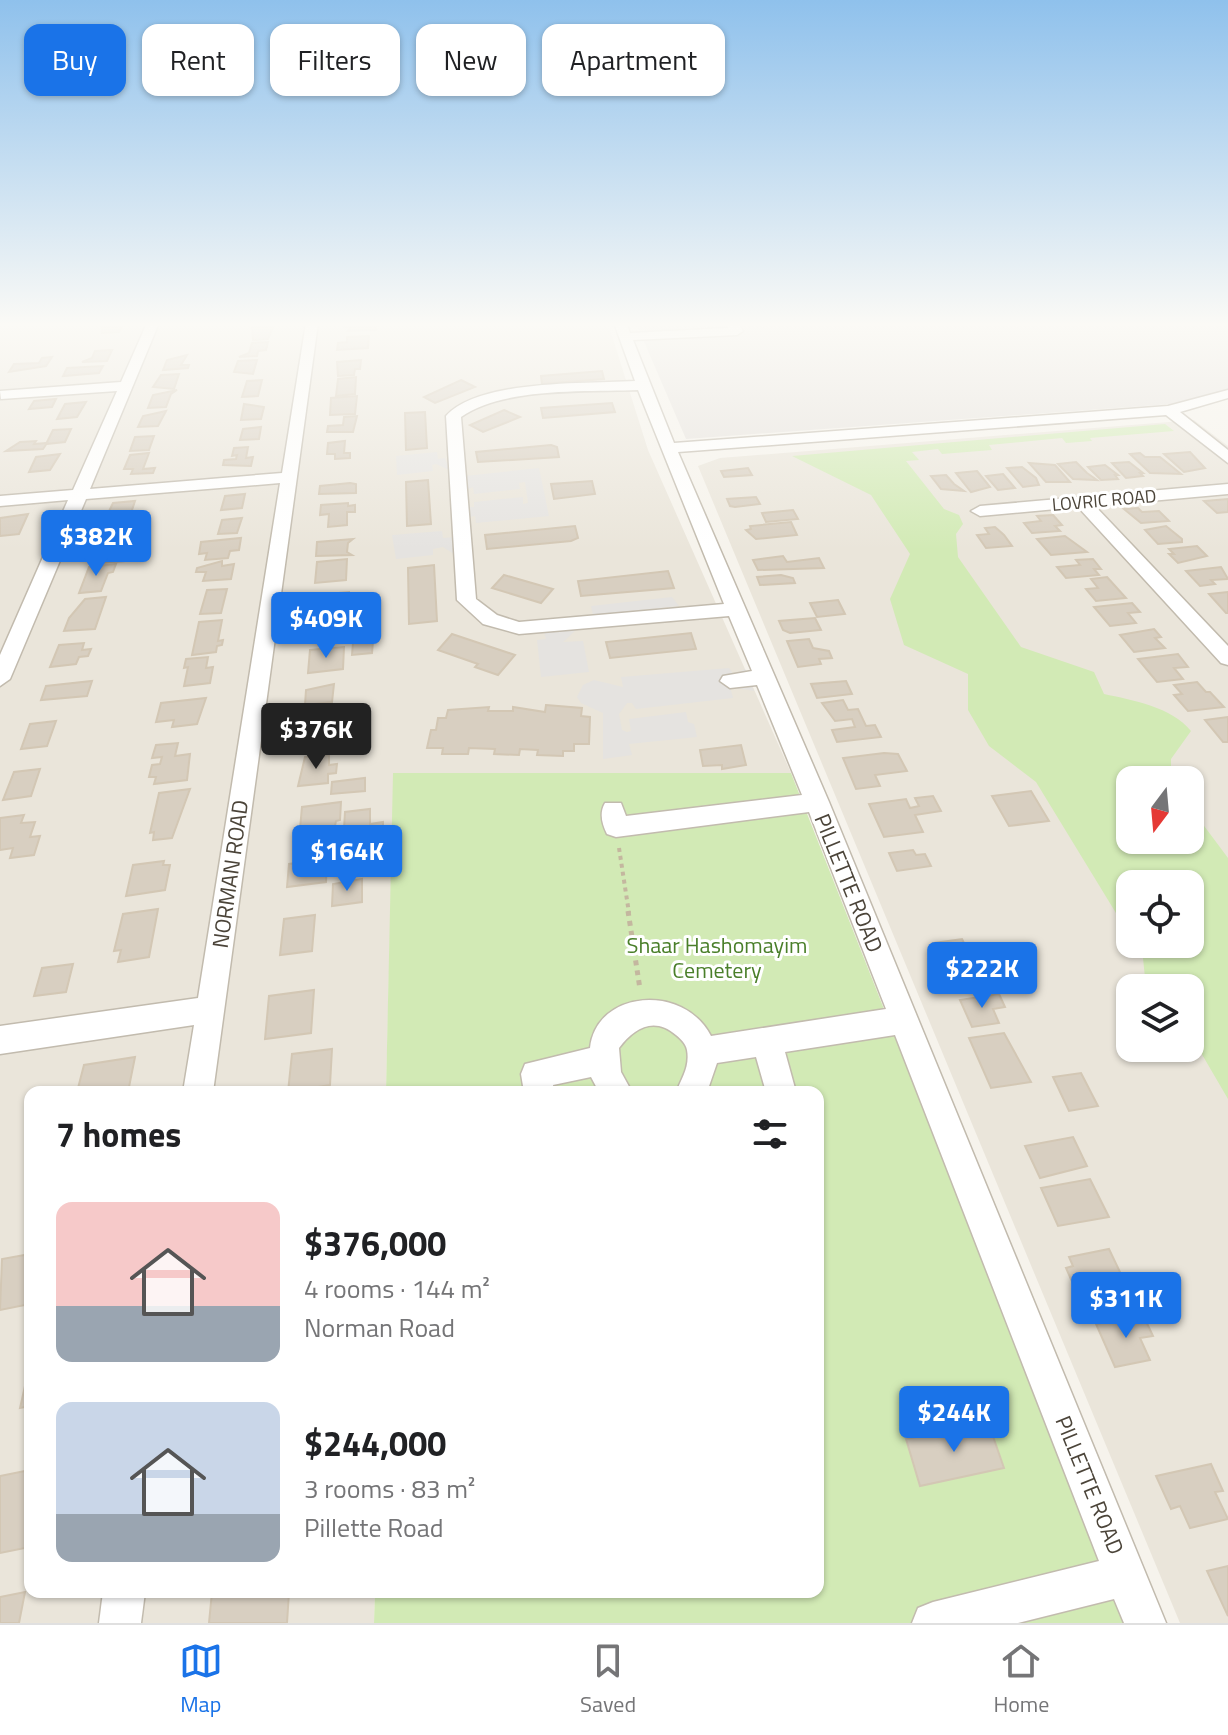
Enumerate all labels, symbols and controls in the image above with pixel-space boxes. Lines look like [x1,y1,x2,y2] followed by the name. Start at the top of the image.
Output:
[24,24,126,96] chip: Buy
[142,24,254,96] chip: Rent
[270,24,400,96] chip: Filters
[416,24,526,96] chip: New
[542,24,725,96] chip: Apartment
[1051,482,1157,518] street label: LOVRIC ROAD
[40,510,152,578] pin: $382K
[59,516,133,555] text: $382K
[270,592,382,660] pin: $409K
[289,598,363,637] text: $409K
[260,703,372,771] pin: $376K
[279,709,353,748] text: $376K
[1116,766,1204,854] north arrow
[1116,766,1204,1062] map controls
[203,798,257,950] street label: NORMAN ROAD
[806,808,892,958] street label: PILLETTE ROAD
[291,825,403,893] pin: $164K
[310,831,384,870] text: $164K
[1116,870,1204,958] button: locate
[627,928,807,987] park label: Shaar Hashomayim Cemetery
[926,942,1038,1010] pin: $222K
[945,948,1019,987] text: $222K
[1116,974,1204,1062] button: layers
[56,1108,181,1160] text: 7 homes
[748,1112,792,1156] icon: filters
[304,1217,446,1269] text: $376,000
[120,1234,216,1330] icon: home
[304,1269,490,1308] text: 4 rooms · 144 m²
[1070,1272,1182,1340] pin: $311K
[1089,1278,1163,1317] text: $311K
[304,1308,455,1347] text: Norman Road
[898,1386,1010,1454] pin: $244K
[917,1392,991,1431] text: $244K
[1047,1410,1133,1560] street label: PILLETTE ROAD
[304,1417,446,1469] text: $244,000
[120,1434,216,1530] icon: home
[304,1469,475,1508] text: 3 rooms · 83 m²
[304,1508,444,1547] text: Pillette Road
[179,1639,223,1721] tab: Map
[580,1639,636,1721] tab: Saved
[993,1639,1049,1721] tab: Home

